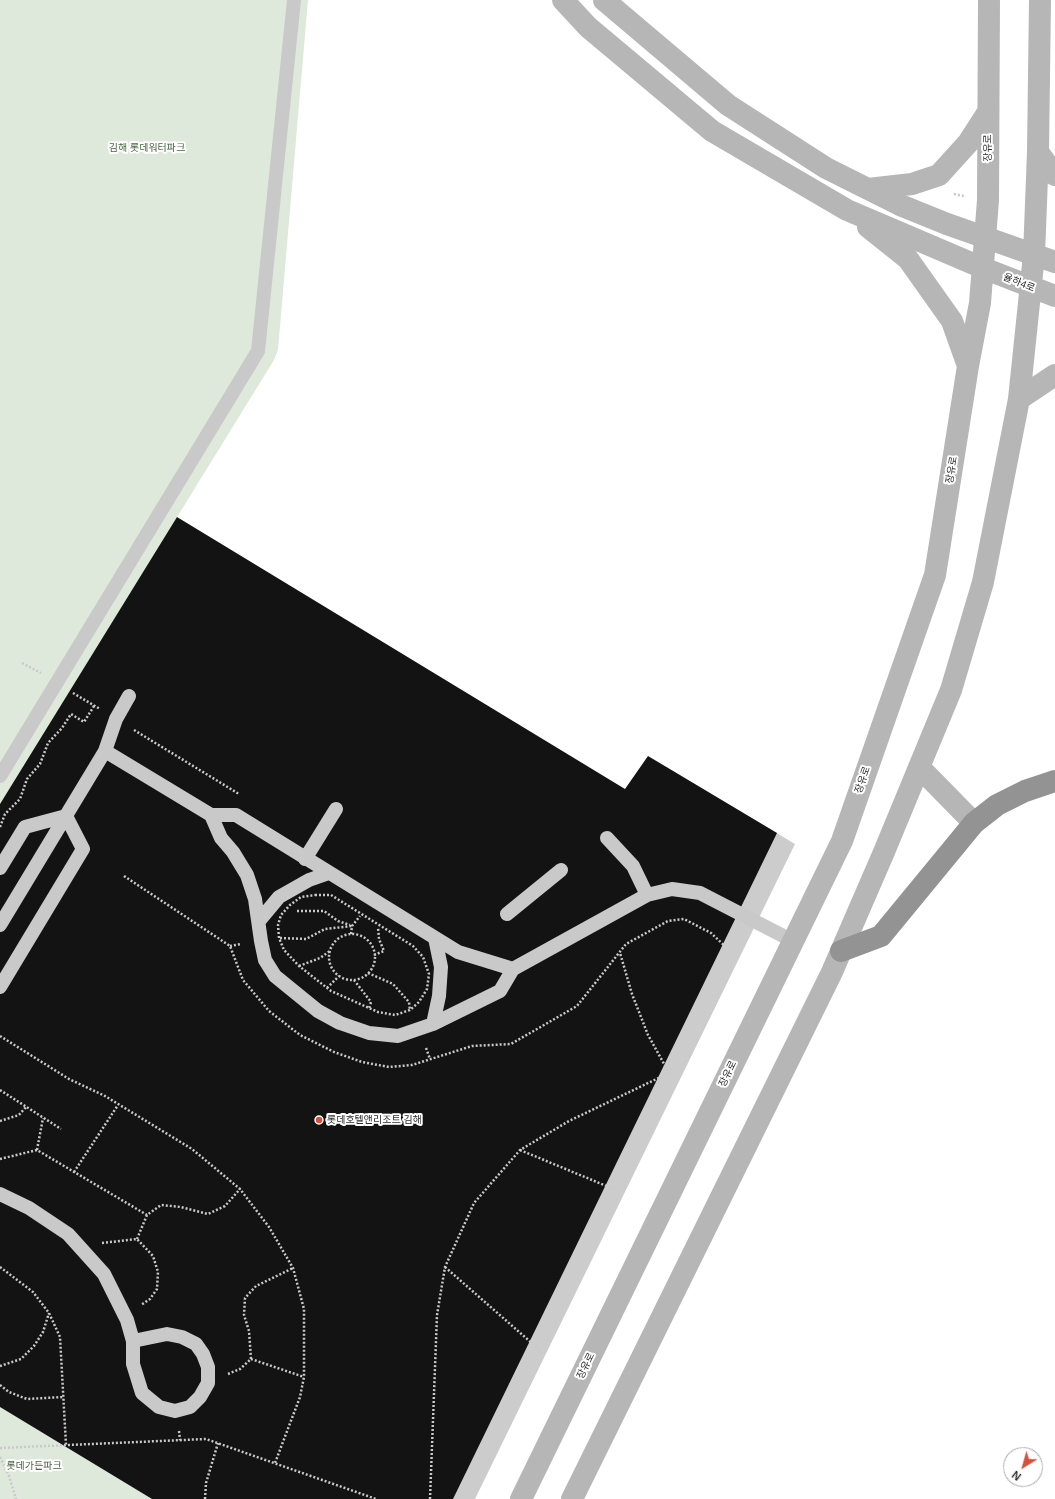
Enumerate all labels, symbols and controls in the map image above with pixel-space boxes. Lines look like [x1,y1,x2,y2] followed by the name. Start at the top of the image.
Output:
[982,134,994,162] street label: 장유로
[109,142,185,154] park label: 김해 롯데워터파크
[1001,271,1037,295] street label: 율하4로
[944,455,960,485] street label: 장유로
[853,765,873,795] street label: 장유로
[717,1059,739,1089] street label: 장유로
[327,1114,422,1126] place label: 롯데호텔앤리조트 김해
[314,1115,324,1125] marker: 롯데호텔앤리조트 김해
[575,1351,597,1381] street label: 장유로
[1003,1447,1043,1487] north arrow
[6,1460,62,1472] park label: 롯데가든파크
[1010,1469,1023,1483] text: N

